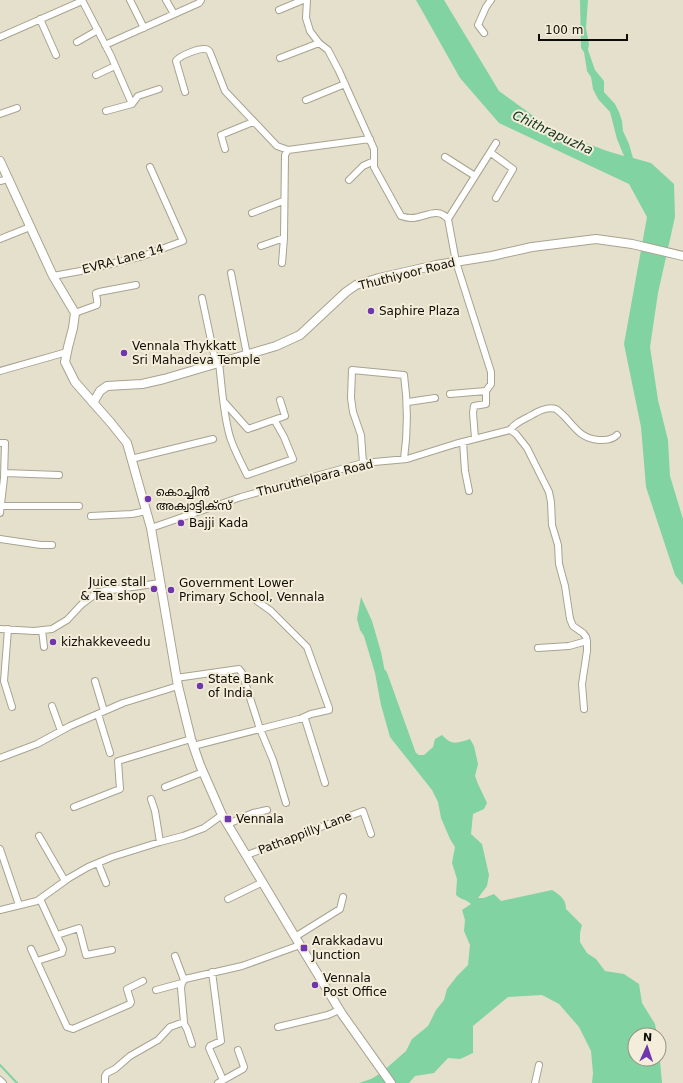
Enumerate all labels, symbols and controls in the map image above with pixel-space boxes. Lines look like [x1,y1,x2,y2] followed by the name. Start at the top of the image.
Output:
[539,16,627,42] scale bar
[545,23,583,37] text: 100 m
[510,107,595,158] water label: Chithrapuzha
[81,241,165,277] street label: EVRA Lane 14
[356,255,457,293] street label: Thuthiyoor Road
[379,304,460,318] place label: Saphire Plaza
[366,306,376,316] marker: Saphire Plaza
[132,339,260,367] place label: Vennala Thykkatt Sri Mahadeva Temple
[119,348,129,358] marker: Vennala Thykkatt Sri Mahadeva Temple
[254,457,375,499] street label: Thuruthelpara Road
[156,485,233,513] place label: കൊച്ചിൻ അക്വാട്ടിക്സ്
[143,494,153,504] marker: കൊച്ചിൻ അക്വാട്ടിക്സ്
[189,516,248,530] place label: Bajji Kada
[176,518,186,528] marker: Bajji Kada
[80,575,146,603] place label: Juice stall & Tea shop
[179,576,325,604] place label: Government Lower Primary School, Vennala
[149,584,159,594] marker: Juice stall & Tea shop
[166,585,176,595] marker: Government Lower Primary School, Vennala
[61,635,150,649] place label: kizhakkeveedu
[48,637,58,647] marker: kizhakkeveedu
[208,672,274,700] place label: State Bank of India
[195,681,205,691] marker: State Bank of India
[256,809,354,857] street label: Pathappilly Lane
[236,812,284,826] place label: Vennala
[223,814,233,824] marker: Vennala
[311,934,383,962] place label: Arakkadavu Junction
[299,943,309,953] marker: Arakkadavu Junction
[323,971,387,999] place label: Vennala Post Office
[310,980,320,990] marker: Vennala Post Office
[627,1027,667,1067] north arrow
[643,1031,652,1044] text: N

